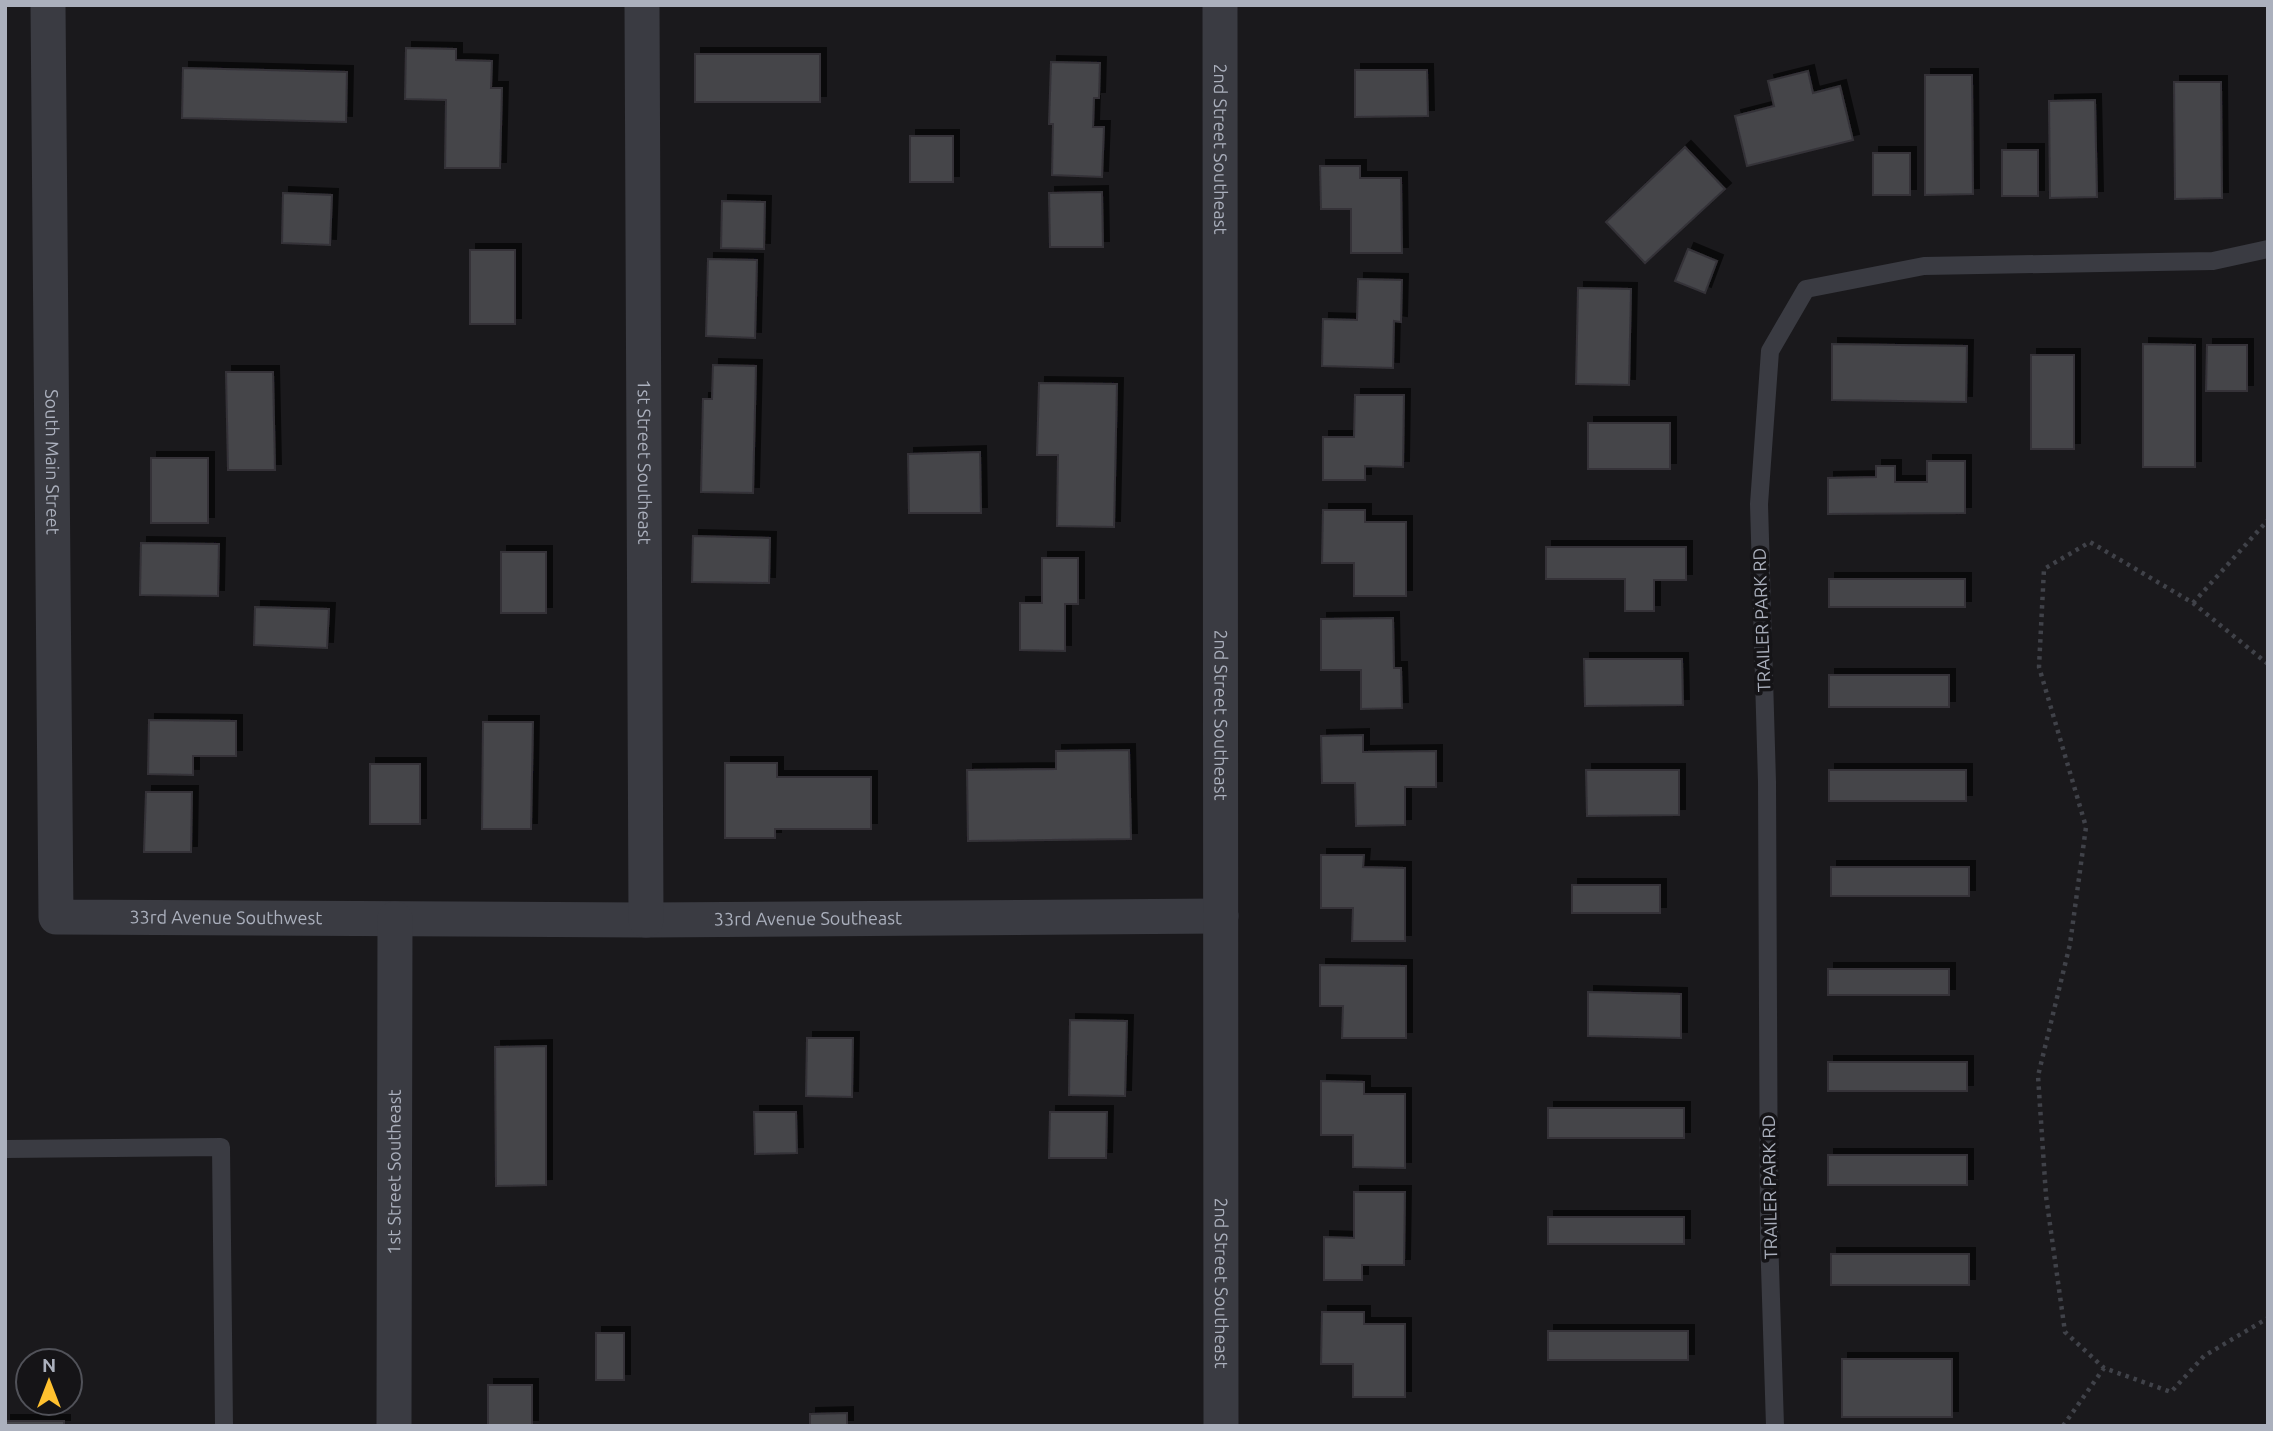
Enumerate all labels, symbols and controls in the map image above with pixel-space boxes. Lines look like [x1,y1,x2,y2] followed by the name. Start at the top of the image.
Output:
[1211,63,1231,235] street label: 2nd Street Southeast
[635,379,655,545] street label: 1st Street Southeast
[42,389,64,535] street label: South Main Street
[1748,547,1774,693] street label: TRAILER PARK RD
[1211,629,1232,801] street label: 2nd Street Southeast
[129,906,322,927] street label: 33rd Avenue Southwest
[714,907,902,929] street label: 33rd Avenue Southeast
[383,1089,404,1255] street label: 1st Street Southeast
[1758,1115,1780,1260] street label: TRAILER PARK RD
[1212,1197,1232,1369] street label: 2nd Street Southeast
[14,1347,84,1417] north arrow
[42,1354,56,1376] text: N

